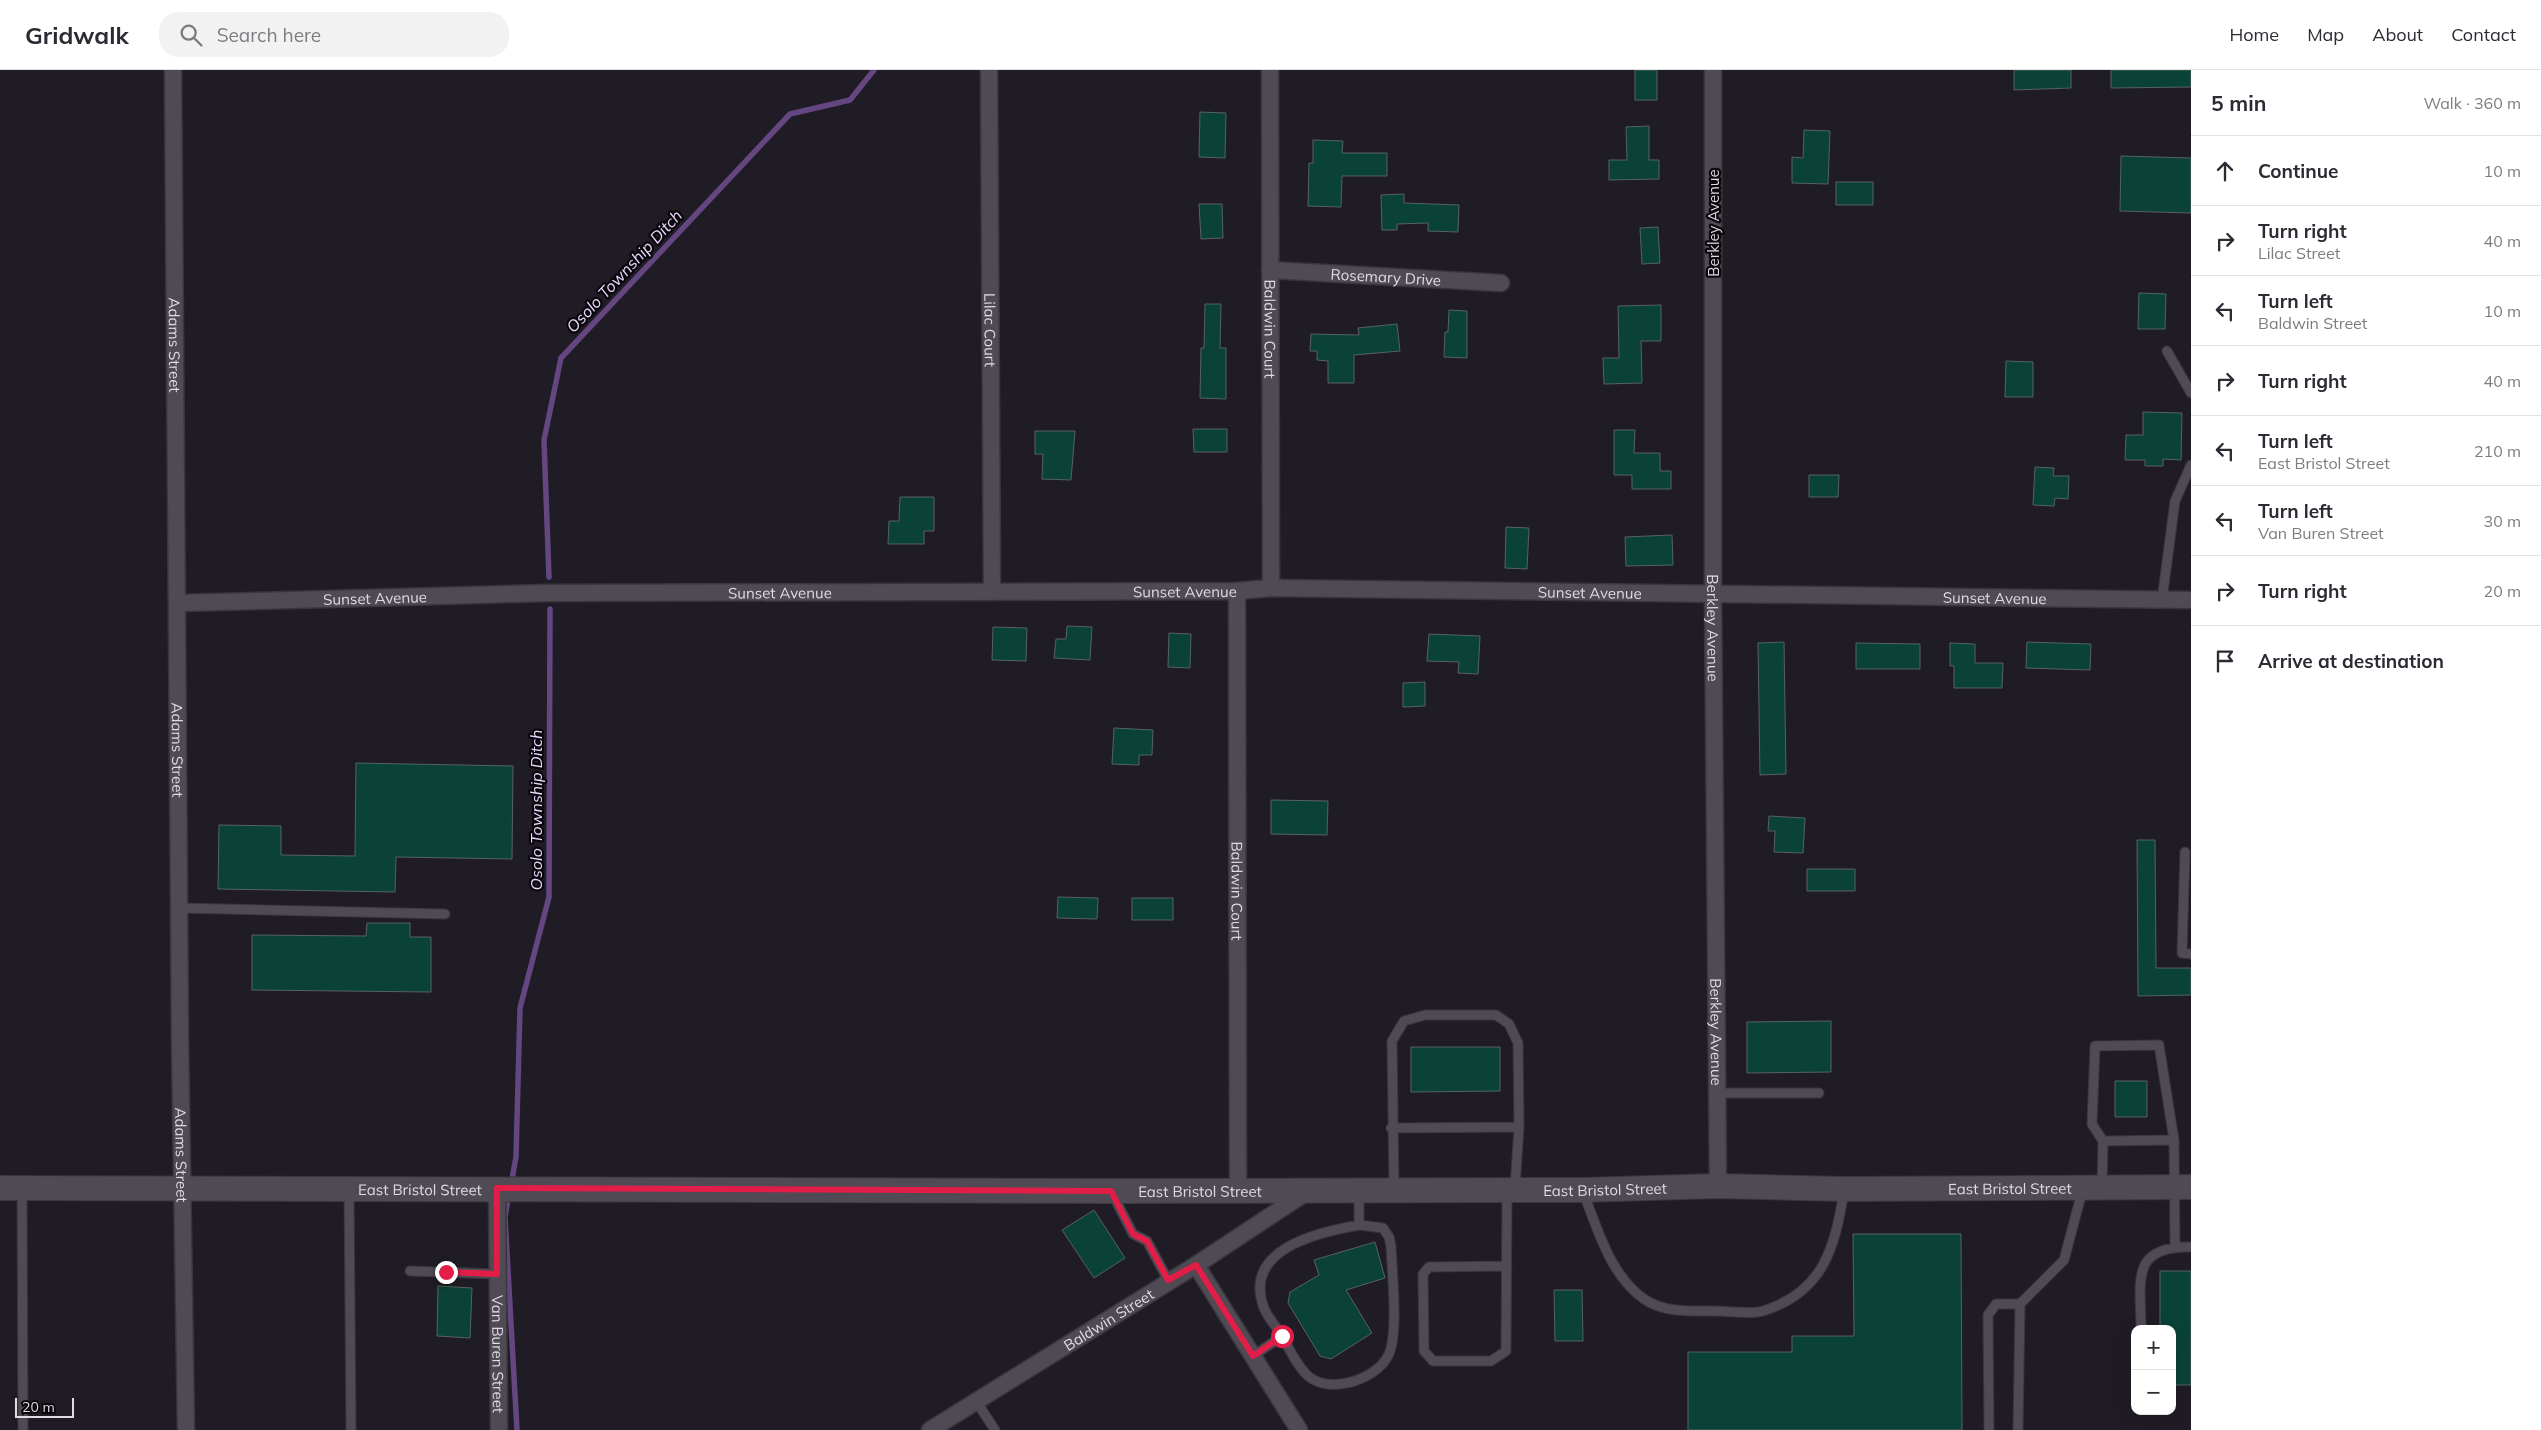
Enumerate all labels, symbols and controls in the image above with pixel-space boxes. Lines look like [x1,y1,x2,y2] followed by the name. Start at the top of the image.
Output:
[159,12,509,57] search box
[25,20,129,50] text: Gridwalk
[177,21,205,49] icon: search
[217,23,321,47] text: Search here
[2229,23,2279,46] text: Home
[2307,23,2344,46] text: Map
[2372,23,2423,46] text: About
[2451,23,2516,46] text: Contact
[2211,90,2266,116] text: 5 min
[2423,93,2521,113] text: Walk · 360 m
[2211,157,2239,185] icon: ahead
[2258,159,2338,183] text: Continue
[2484,161,2521,181] text: 10 m
[1704,169,1723,277] street label: Berkley Avenue
[562,205,686,337] water label: Osolo Township Ditch
[2258,219,2347,243] text: Turn right
[2211,227,2239,255] icon: right
[2484,231,2521,251] text: 40 m
[2258,243,2340,263] text: Lilac Street
[1330,264,1442,289] street label: Rosemary Drive
[1261,279,1280,379] street label: Baldwin Court
[2258,289,2333,313] text: Turn left
[981,293,1000,367] street label: Lilac Court
[165,297,185,393] street label: Adams Street
[2211,297,2239,325] icon: left
[2484,301,2521,321] text: 10 m
[2258,313,2367,333] text: Baldwin Street
[2211,367,2239,395] icon: right
[2258,369,2347,393] text: Turn right
[2484,371,2521,391] text: 40 m
[2258,429,2333,453] text: Turn left
[2211,437,2239,465] icon: left
[2474,441,2521,461] text: 210 m
[2258,453,2390,473] text: East Bristol Street
[2258,499,2333,523] text: Turn left
[2211,507,2239,535] icon: left
[2484,511,2521,531] text: 30 m
[2258,523,2384,543] text: Van Buren Street
[1704,574,1723,682] street label: Berkley Avenue
[2211,577,2239,605] icon: right
[2258,579,2347,603] text: Turn right
[2484,581,2521,601] text: 20 m
[1133,582,1237,601] street label: Sunset Avenue
[1538,582,1642,602] street label: Sunset Avenue
[728,583,832,602] street label: Sunset Avenue
[323,587,427,609] street label: Sunset Avenue
[1943,587,2047,608] street label: Sunset Avenue
[2211,647,2239,675] icon: arrive
[2258,649,2444,673] text: Arrive at destination
[168,702,188,798] street label: Adams Street
[526,730,546,890] water label: Osolo Township Ditch
[1228,841,1247,941] street label: Baldwin Court
[1707,978,1727,1086] street label: Berkley Avenue
[172,1107,192,1203] street label: Adams Street
[1543,1178,1667,1200] street label: East Bristol Street
[1948,1178,2072,1198] street label: East Bristol Street
[358,1179,482,1199] street label: East Bristol Street
[1138,1181,1262,1200] street label: East Bristol Street
[435,1261,458,1284] route end
[1060,1284,1157,1354] street label: Baldwin Street
[488,1295,508,1413] street label: Van Buren Street
[1271,1325,1294,1348] route start
[2131,1325,2176,1415] map controls
[2131,1325,2176,1370] button: +
[2131,1370,2176,1415] button: −
[15,1395,74,1418] scale bar
[22,1398,55,1416] text: 20 m

